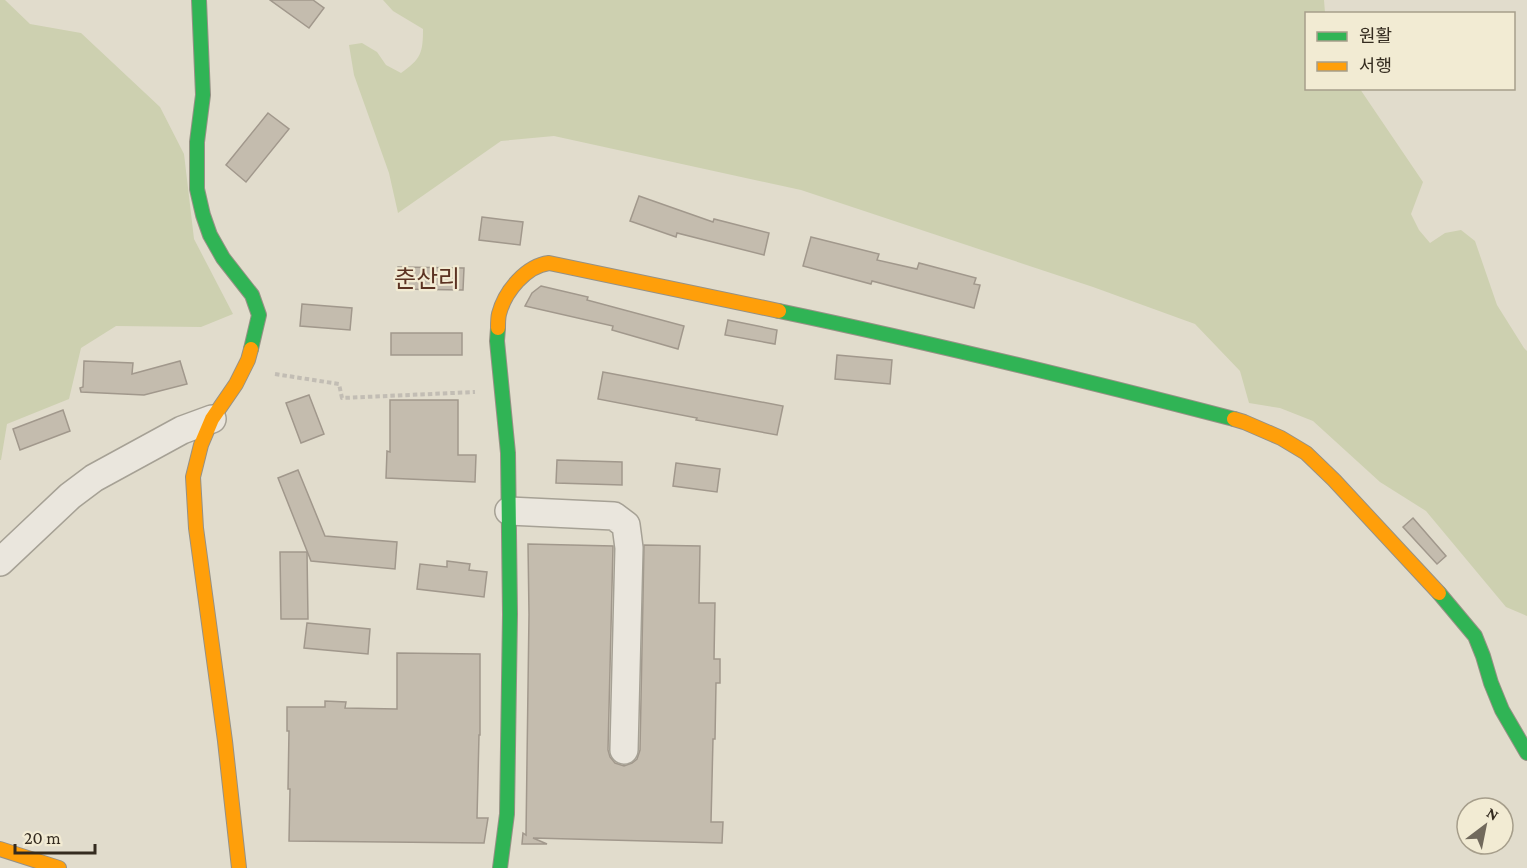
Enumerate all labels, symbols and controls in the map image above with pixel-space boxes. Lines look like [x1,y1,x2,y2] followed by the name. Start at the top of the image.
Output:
[1305,12,1515,90] legend
[1359,26,1392,46] text: 원활
[1359,56,1392,76] text: 서행
[394,265,460,292] district label: 춘산리
[1455,796,1515,856] north arrow
[1484,804,1502,824] text: N
[15,817,94,855] scale bar
[24,828,61,848] text: 20 m

